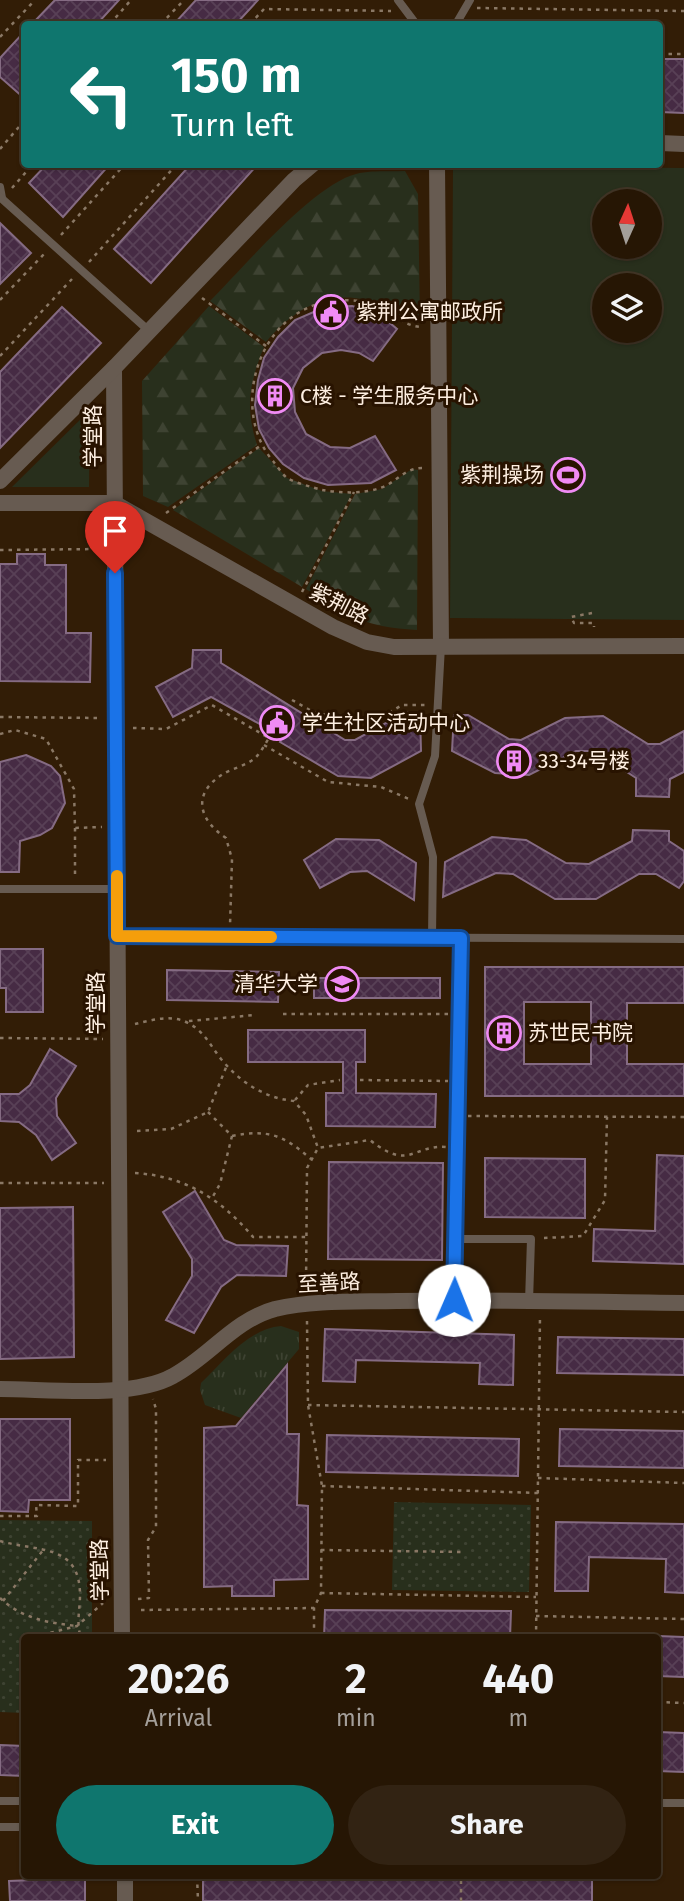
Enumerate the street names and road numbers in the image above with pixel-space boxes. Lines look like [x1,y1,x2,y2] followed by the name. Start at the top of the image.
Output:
[80,405,106,468] street label: 学堂路
[305,578,373,630] street label: 紫荆路
[83,972,109,1035] street label: 学堂路
[297,1268,361,1298] street label: 至善路
[86,1538,114,1602] street label: 学堂路

